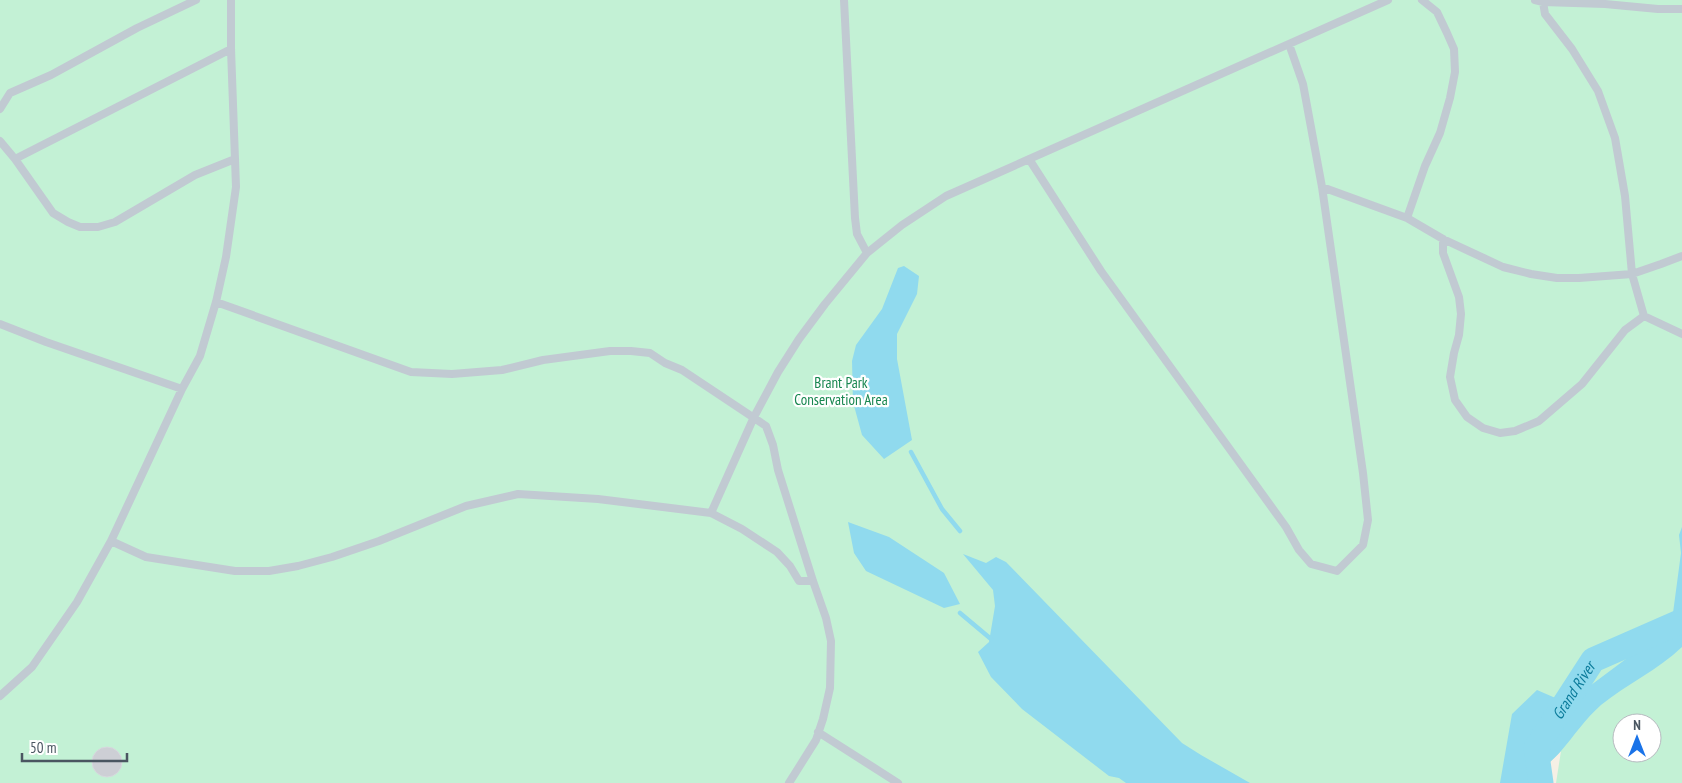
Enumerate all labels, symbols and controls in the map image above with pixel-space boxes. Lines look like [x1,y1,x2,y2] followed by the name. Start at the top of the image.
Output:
[794,373,888,409] park label: Brant Park Conservation Area
[1547,656,1601,723] water label: Grand River
[1612,713,1662,763] north arrow
[1633,716,1641,734] text: N
[22,730,128,762] scale bar
[30,738,56,757] text: 50 m

